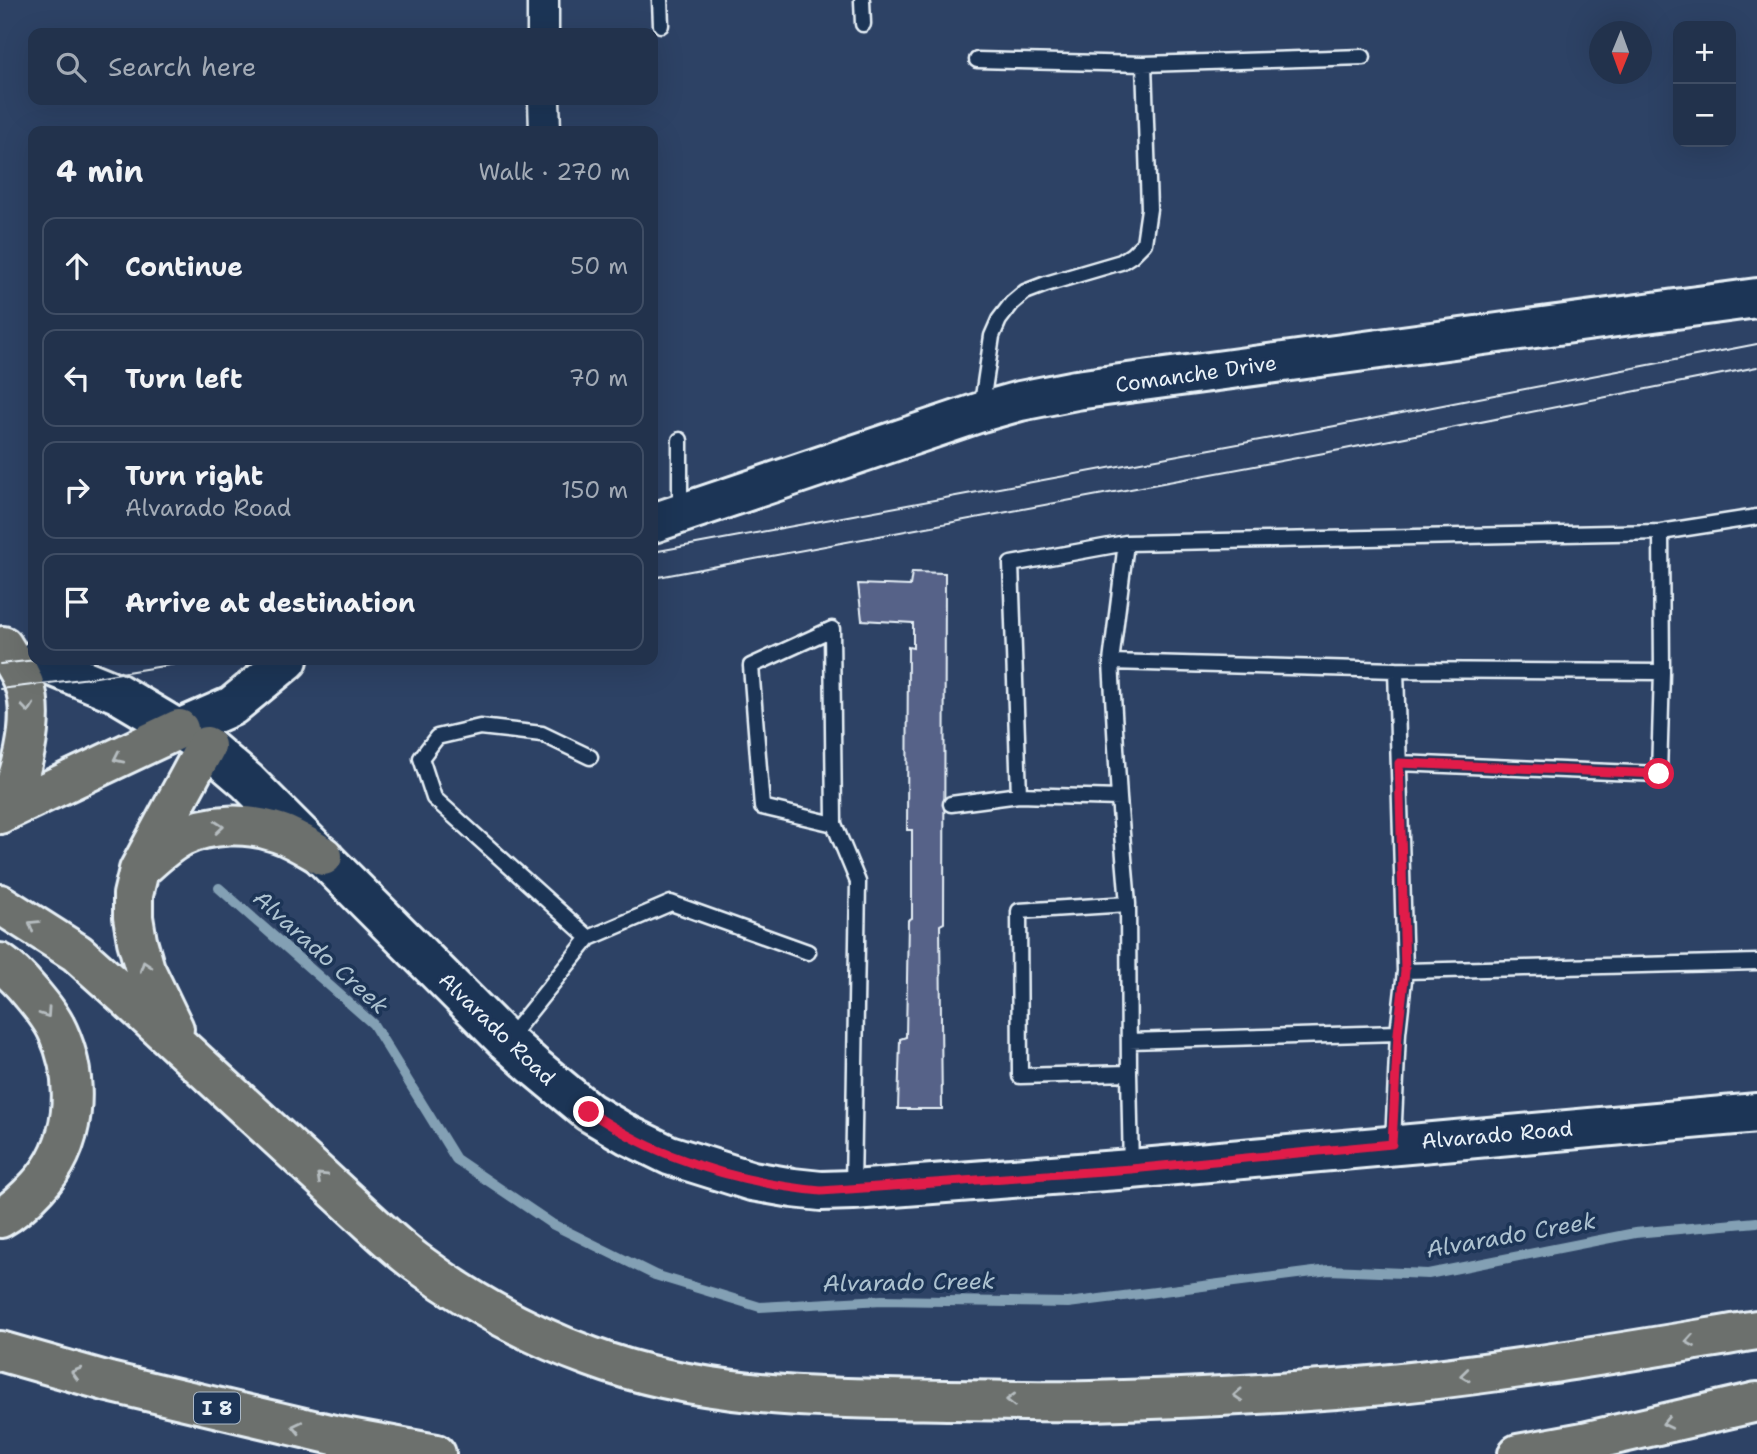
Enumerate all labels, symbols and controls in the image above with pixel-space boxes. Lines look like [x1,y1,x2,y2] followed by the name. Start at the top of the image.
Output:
[1589,21,1652,84] north arrow
[1673,21,1736,147] map controls
[1673,21,1736,84] button: +
[28,28,658,105] search box
[52,48,90,86] icon: search
[108,49,257,84] text: Search here
[1673,84,1736,147] button: −
[56,151,143,192] text: 4 min
[478,157,630,187] text: Walk · 270 m
[58,247,96,285] icon: ahead
[125,249,243,284] text: Continue
[570,251,628,281] text: 50 m
[1114,349,1278,399] street label: Comanche Drive
[58,359,96,397] icon: left
[125,361,242,396] text: Turn left
[569,363,628,393] text: 70 m
[125,458,263,493] text: Turn right
[58,471,96,509] icon: right
[561,475,628,505] text: 150 m
[125,493,291,523] text: Alvarado Road
[58,583,96,621] icon: arrive
[125,585,415,620] text: Arrive at destination
[21,702,36,714] one-way arrow
[113,750,125,764] one-way arrow
[1643,758,1674,789] route start
[214,820,225,835] one-way arrow
[247,883,395,1021] water label: Alvarado Creek
[27,920,40,933] one-way arrow
[139,961,153,973] one-way arrow
[433,966,561,1092] street label: Alvarado Road
[38,1005,51,1018] one-way arrow
[573,1096,604,1127] route end
[1420,1114,1574,1156] street label: Alvarado Road
[316,1173,329,1185] one-way arrow
[1424,1205,1598,1265] water label: Alvarado Creek
[823,1266,995,1298] water label: Alvarado Creek
[1684,1333,1696,1348] one-way arrow
[70,1366,82,1381] one-way arrow
[1459,1367,1471,1382] one-way arrow
[1232,1387,1243,1402] one-way arrow
[194,1392,240,1424] road number: I 8
[1005,1393,1016,1408] one-way arrow
[1661,1415,1673,1429] one-way arrow
[291,1421,303,1435] one-way arrow

